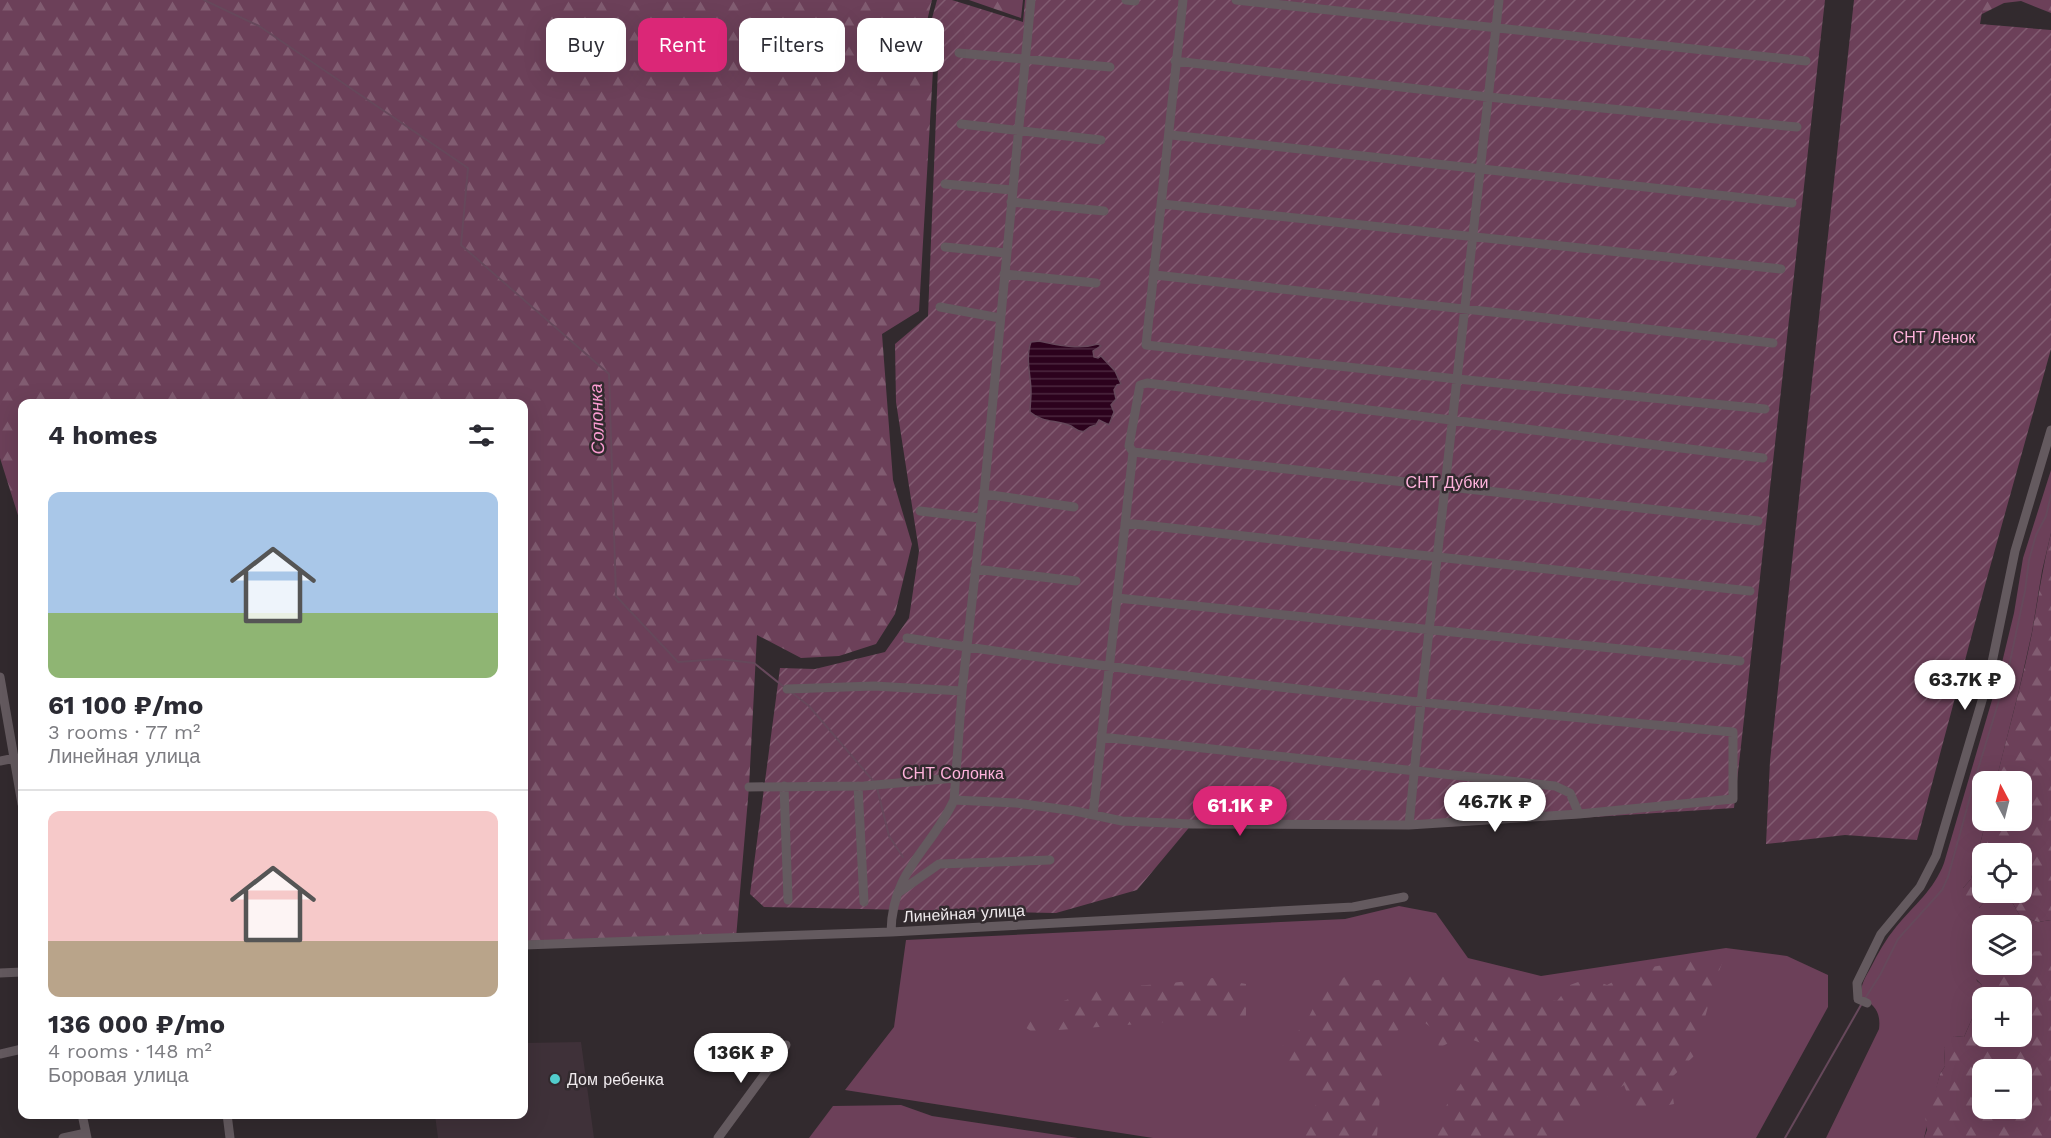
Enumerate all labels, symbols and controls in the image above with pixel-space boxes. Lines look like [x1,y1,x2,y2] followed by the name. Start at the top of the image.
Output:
[546,18,626,72] chip: Buy
[638,18,727,72] chip: Rent
[739,18,845,72] chip: Filters
[857,18,944,72] chip: New
[1893,328,1976,347] park label: СНТ Ленок
[585,383,608,455] water label: Солонка
[465,419,498,452] icon: filters
[48,420,157,450] text: 4 homes
[1406,473,1488,492] park label: СНТ Дубки
[219,531,327,639] icon: home
[1910,660,2020,711] pin: 63.7K ₽
[1928,667,2002,691] text: 63.7K ₽
[48,690,203,720] text: 61 100 ₽/mo
[48,720,200,744] text: 3 rooms · 77 m²
[48,744,200,768] text: Линейная улица
[902,764,1004,783] park label: СНТ Солонка
[1972,771,2032,831] north arrow
[1972,771,2032,1119] map controls
[1440,782,1550,833] pin: 46.7K ₽
[1185,786,1295,837] pin: 61.1K ₽
[1458,789,1532,813] text: 46.7K ₽
[1207,793,1273,817] text: 61.1K ₽
[1972,843,2032,903] button: locate
[219,850,327,958] icon: home
[903,901,1026,926] street label: Линейная улица
[1972,915,2032,975] button: layers
[1972,987,2032,1047] button: +
[48,1009,225,1039] text: 136 000 ₽/mo
[692,1033,790,1084] pin: 136K ₽
[48,1039,212,1063] text: 4 rooms · 148 m²
[708,1040,774,1064] text: 136K ₽
[1972,1059,2032,1119] button: −
[48,1063,189,1087] text: Боровая улица
[567,1070,664,1089] place label: Дом ребенка
[548,1072,562,1086] marker: Дом ребенка

